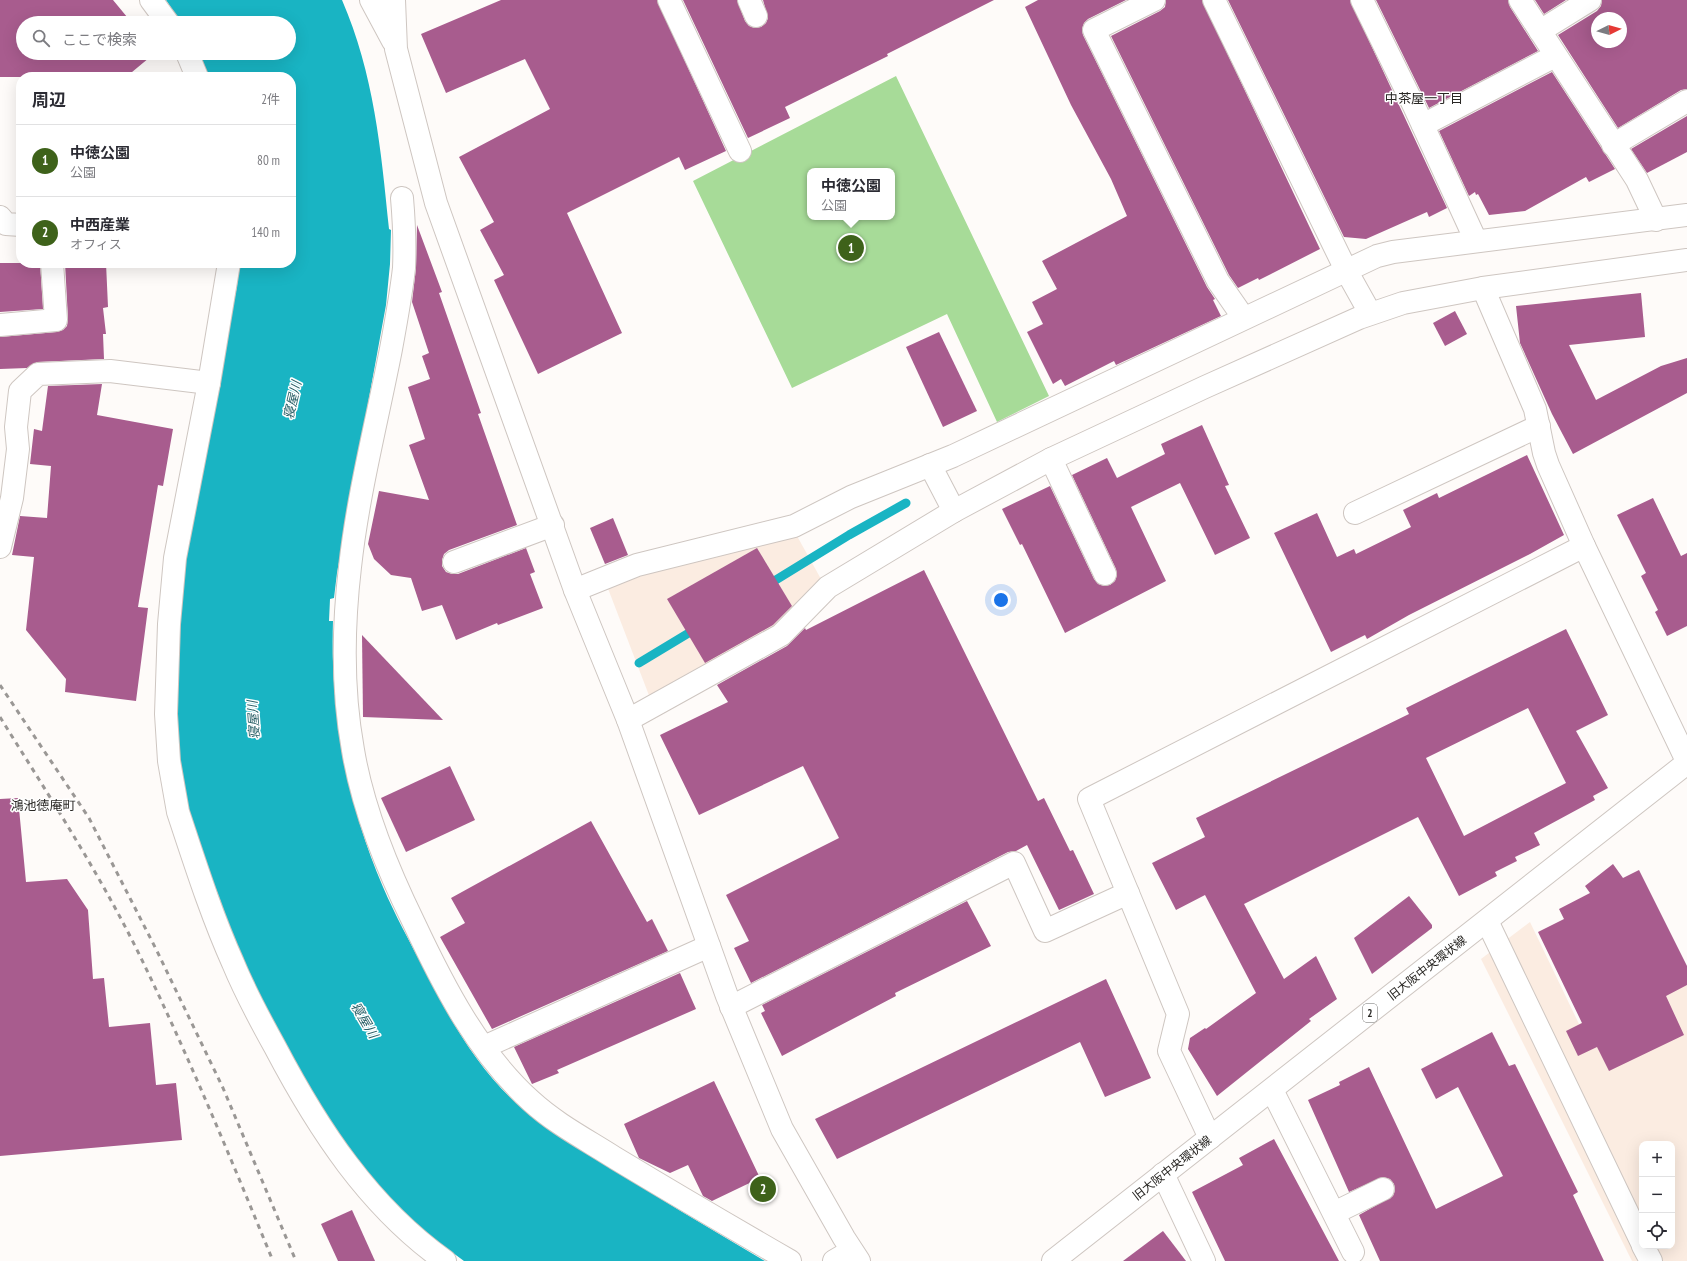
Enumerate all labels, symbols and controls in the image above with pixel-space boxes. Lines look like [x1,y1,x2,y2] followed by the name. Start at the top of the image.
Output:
[1591,12,1627,48] north arrow
[16,16,296,60] search box
[30,27,52,49] icon: search
[62,30,137,49] text: ここで検索
[32,89,66,111] text: 周辺
[1385,90,1463,107] district label: 中茶屋一丁目
[261,91,280,108] text: 2件
[70,143,130,162] text: 中徳公園
[42,152,48,169] text: 1
[257,152,280,169] text: 80 m
[70,164,96,181] text: 公園
[807,168,895,220] popup
[821,176,881,195] text: 中徳公園
[821,197,847,214] text: 公園
[70,215,130,234] text: 中西産業
[42,224,48,241] text: 2
[251,224,280,241] text: 140 m
[838,233,864,263] pin: 1
[70,236,122,253] text: オフィス
[280,377,306,421] water label: 寝屋川
[991,590,1011,610] your location
[244,698,263,740] water label: 寝屋川
[10,797,76,814] district label: 鴻池徳庵町
[1384,932,1469,1003] street label: 旧大阪中央環状線
[347,999,383,1043] water label: 寝屋川
[1363,1004,1377,1022] road number: 2
[1129,1132,1214,1203] street label: 旧大阪中央環状線
[1639,1141,1675,1249] map controls
[1639,1141,1675,1177] button: +
[750,1174,776,1204] pin: 2
[1639,1177,1675,1213] button: −
[1639,1213,1675,1249] button: locate

